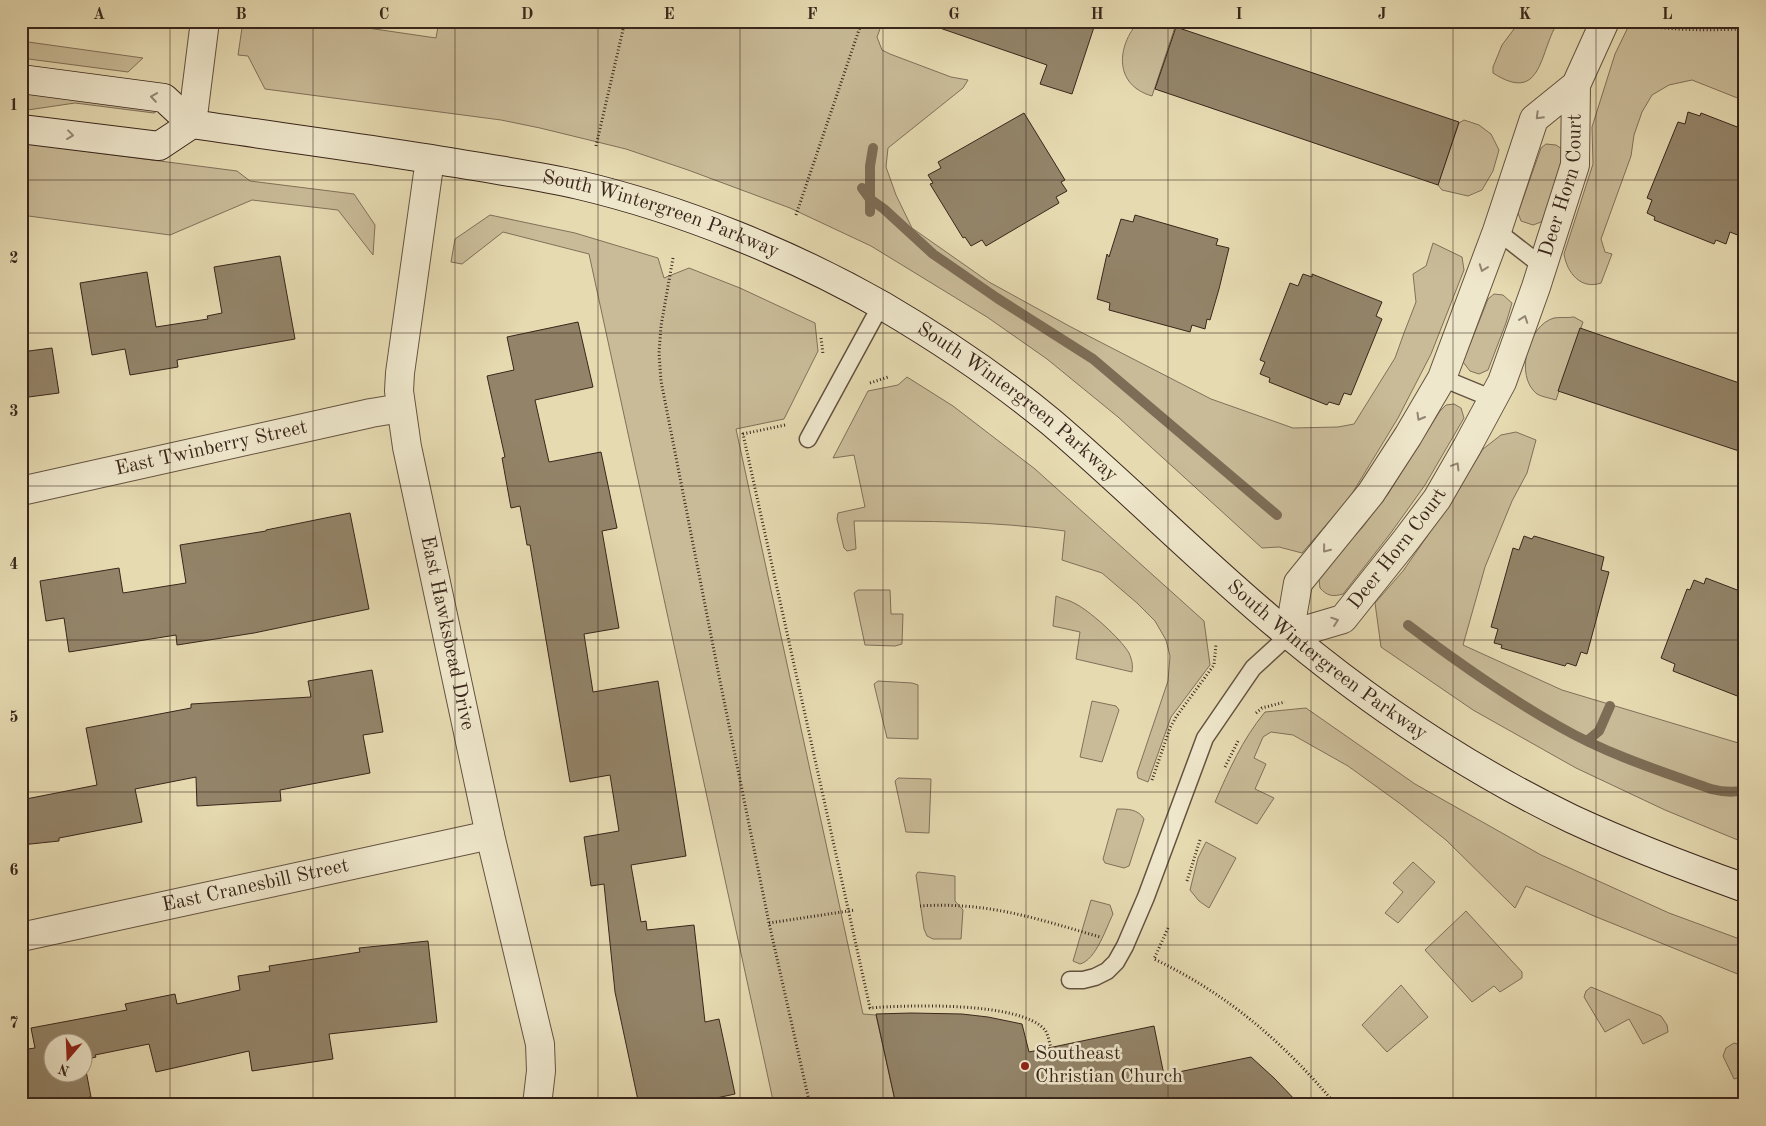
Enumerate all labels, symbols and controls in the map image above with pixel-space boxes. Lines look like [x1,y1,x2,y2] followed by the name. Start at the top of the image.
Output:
[93,7,105,23] text: A
[235,7,247,23] text: B
[379,7,389,23] text: C
[521,7,533,23] text: D
[663,7,675,23] text: E
[807,7,818,23] text: F
[948,7,960,23] text: G
[1090,7,1104,23] text: H
[1235,7,1243,23] text: I
[1378,7,1387,23] text: J
[1519,7,1531,23] text: K
[1662,7,1673,23] text: L
[150,92,158,103] one-way arrow
[9,98,19,114] text: 1
[1536,110,1545,119] one-way arrow
[1536,114,1586,260] street label: Deer Horn Court
[66,129,74,140] one-way arrow
[541,168,782,262] street label: South Wintergreen Parkway
[9,251,19,267] text: 2
[1479,263,1489,271] one-way arrow
[1518,316,1528,324] one-way arrow
[913,319,1122,486] street label: South Wintergreen Parkway
[9,404,19,420] text: 3
[1416,411,1426,420] one-way arrow
[113,417,309,480] street label: East Twinberry Street
[1449,463,1459,472] one-way arrow
[1345,485,1451,613] street label: Deer Horn Court
[416,534,477,732] street label: East Hawksbead Drive
[1323,543,1331,552] one-way arrow
[9,557,19,573] text: 4
[1223,577,1431,744] street label: South Wintergreen Parkway
[1331,616,1339,626] one-way arrow
[9,710,19,726] text: 5
[160,856,351,916] street label: East Cranesbill Street
[9,863,19,879] text: 6
[9,1016,19,1032] text: 7
[42,1034,92,1084] north arrow
[1035,1044,1183,1087] place label: Southeast Christian Church
[1019,1060,1031,1072] marker: Southeast Christian Church
[56,1061,71,1078] text: N

